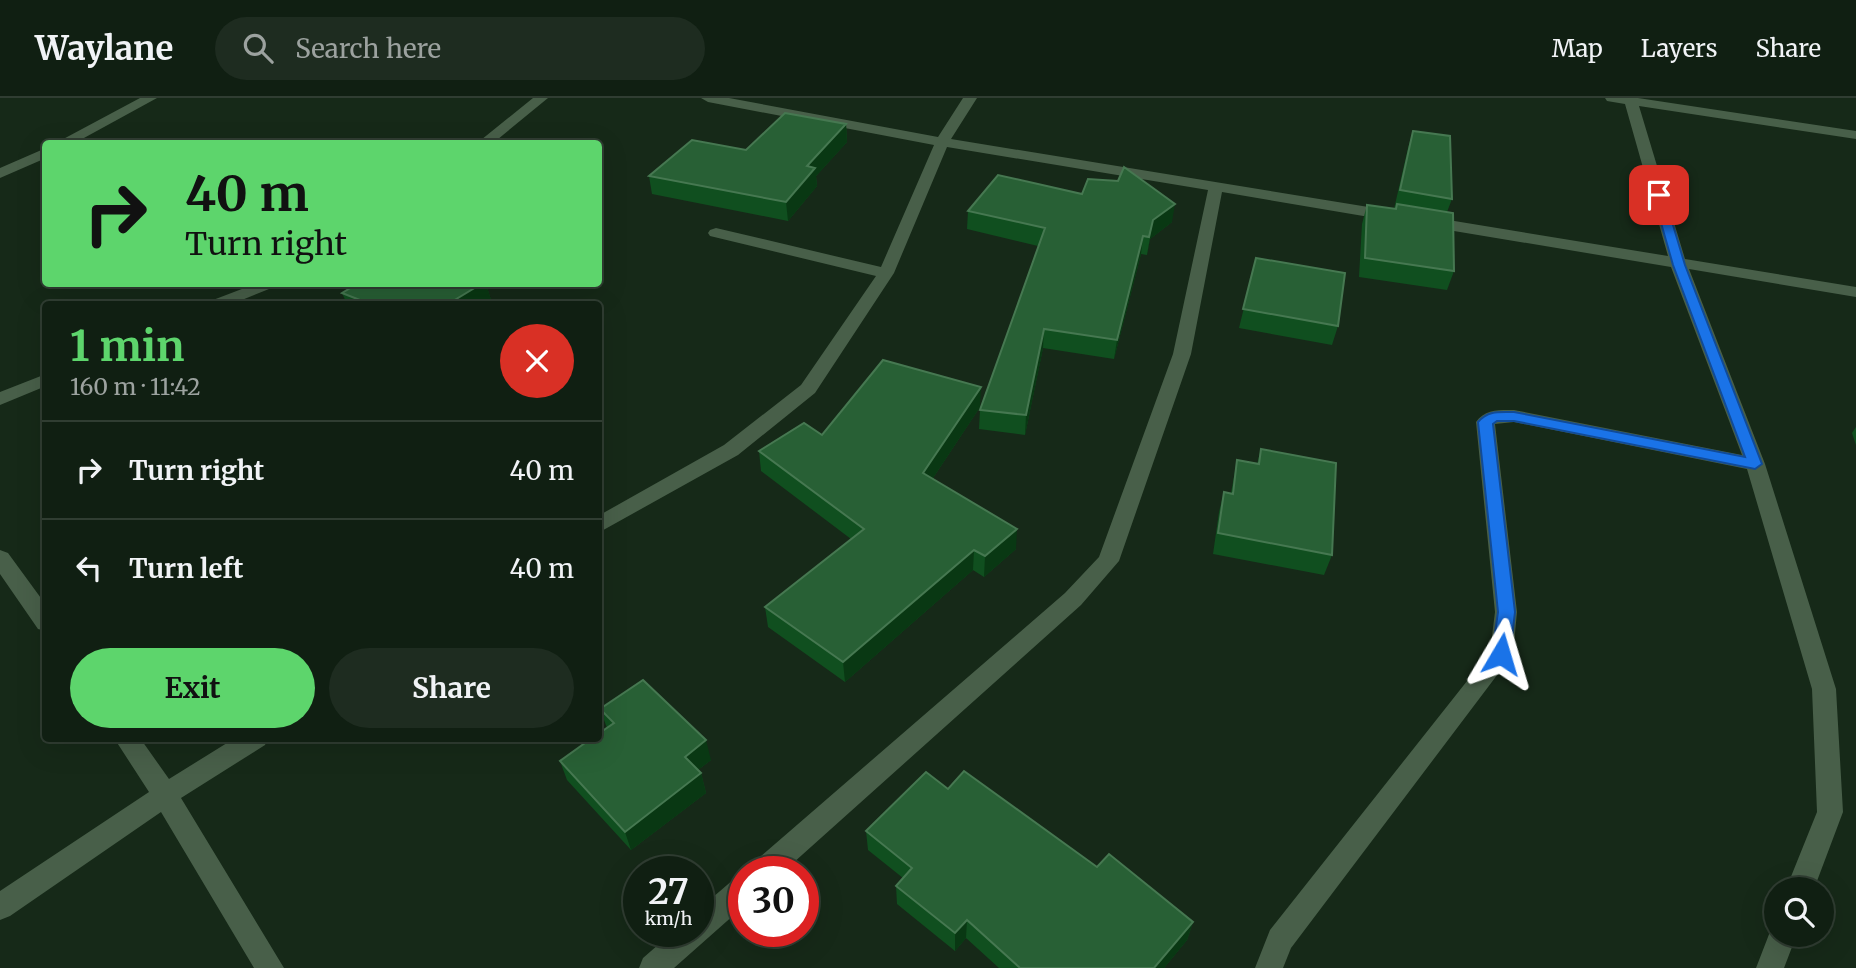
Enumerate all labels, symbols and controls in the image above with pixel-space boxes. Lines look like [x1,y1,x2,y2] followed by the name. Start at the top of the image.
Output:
[215,17,705,80] search box
[35,28,173,69] text: Waylane
[239,29,277,67] icon: search
[295,32,441,65] text: Search here
[1552,33,1603,64] text: Map
[1641,33,1717,64] text: Layers
[1755,33,1821,64] text: Share
[185,163,309,224] text: 40 m
[1629,165,1689,225] pin
[70,168,161,259] icon: right
[1640,176,1678,214] icon: arrive
[185,224,347,264] text: Turn right
[70,320,184,372] text: 1 min
[500,324,574,398] button: close
[70,372,201,401] text: 160 m · 11:42
[70,451,108,489] icon: right
[129,454,264,487] text: Turn right
[510,454,574,487] text: 40 m
[70,549,108,587] icon: left
[129,552,243,585] text: Turn left
[510,552,574,585] text: 40 m
[1464,617,1538,691] position arrow
[70,648,315,728] button: Exit
[329,648,574,728] button: Share
[728,856,819,947] speed limit sign: 30
[648,870,689,914] text: 27
[1764,877,1834,947] map controls
[1764,877,1834,947] button: search
[645,907,692,930] text: km/h

